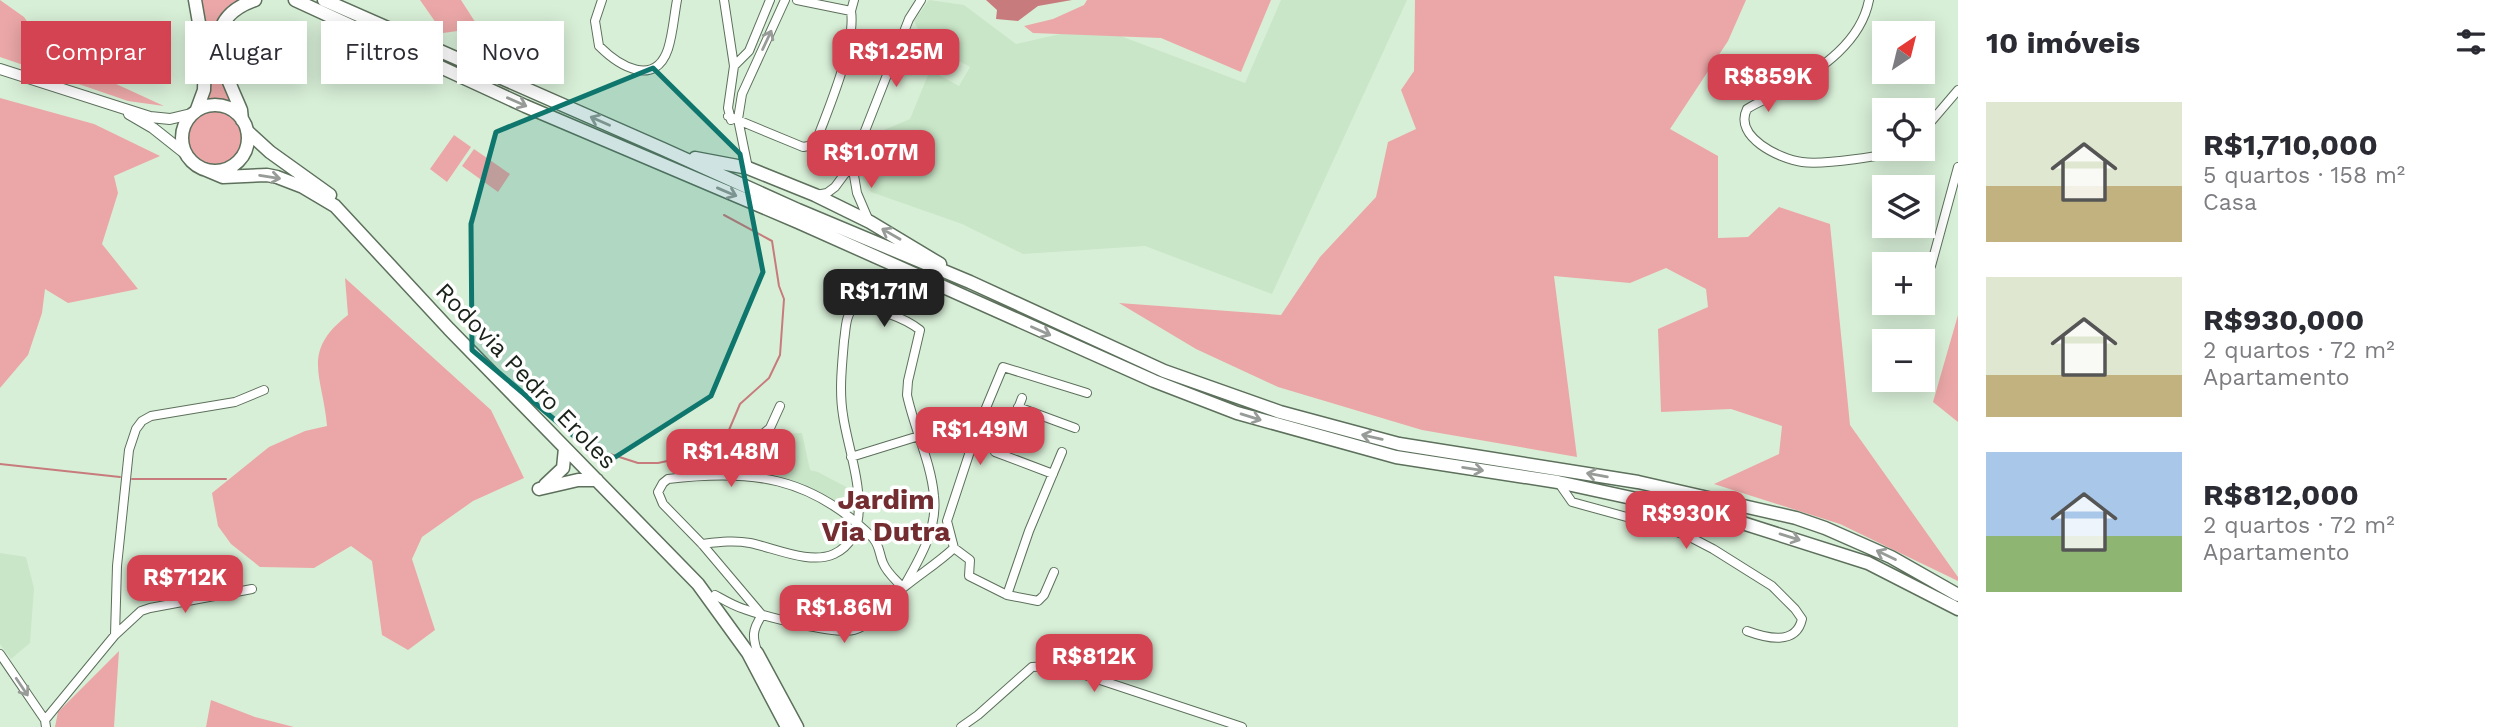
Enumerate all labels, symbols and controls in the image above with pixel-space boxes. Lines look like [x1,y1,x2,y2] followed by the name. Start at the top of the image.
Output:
[21,21,171,84] chip: Comprar
[185,21,307,84] chip: Alugar
[321,21,443,84] chip: Filtros
[457,21,564,84] chip: Novo
[1872,21,1936,84] north arrow
[1872,21,1935,392] map controls
[2452,23,2490,61] icon: filters
[1986,25,2140,60] text: 10 imóveis
[831,29,961,89] pin: R$1.25M
[760,30,774,51] one-way arrow
[848,38,944,65] text: R$1.25M
[1711,54,1825,114] pin: R$859K
[1724,63,1812,90] text: R$859K
[506,96,527,110] one-way arrow
[1872,98,1935,161] button: locate
[590,114,612,127] one-way arrow
[2203,127,2378,162] text: R$1,710,000
[806,130,936,190] pin: R$1.07M
[2042,130,2126,214] icon: home
[823,139,919,166] text: R$1.07M
[2203,162,2405,189] text: 5 quartos · 158 m²
[258,171,281,184] one-way arrow
[1872,175,1935,238] button: layers
[715,186,737,199] one-way arrow
[2203,189,2257,216] text: Casa
[881,227,901,241] one-way arrow
[1872,252,1935,315] button: +
[819,270,949,329] pin: R$1.71M
[430,277,622,475] street label: Rodovia Pedro Eroles
[839,278,929,305] text: R$1.71M
[2203,302,2364,337] text: R$930,000
[2042,305,2126,389] icon: home
[1030,325,1051,338] one-way arrow
[1872,329,1935,392] button: −
[2203,337,2395,364] text: 2 quartos · 72 m²
[2203,364,2350,391] text: Apartamento
[915,407,1045,467] pin: R$1.49M
[1240,412,1262,425] one-way arrow
[931,416,1029,443] text: R$1.49M
[666,430,796,489] pin: R$1.48M
[1361,430,1384,443] one-way arrow
[682,438,780,465] text: R$1.48M
[1461,463,1483,476] one-way arrow
[1586,468,1609,481] one-way arrow
[2203,477,2359,512] text: R$812,000
[2042,480,2126,564] icon: home
[821,483,951,548] district label: Jardim Via Dutra
[1629,491,1743,551] pin: R$930K
[1642,500,1730,527] text: R$930K
[2203,512,2395,539] text: 2 quartos · 72 m²
[1779,532,1801,544] one-way arrow
[2203,539,2350,566] text: Apartamento
[1875,548,1896,561] one-way arrow
[128,556,242,615] pin: R$712K
[143,564,227,591] text: R$712K
[779,586,909,645] pin: R$1.86M
[796,594,892,621] text: R$1.86M
[1037,634,1151,694] pin: R$812K
[1052,643,1136,670] text: R$812K
[15,677,30,696] one-way arrow

